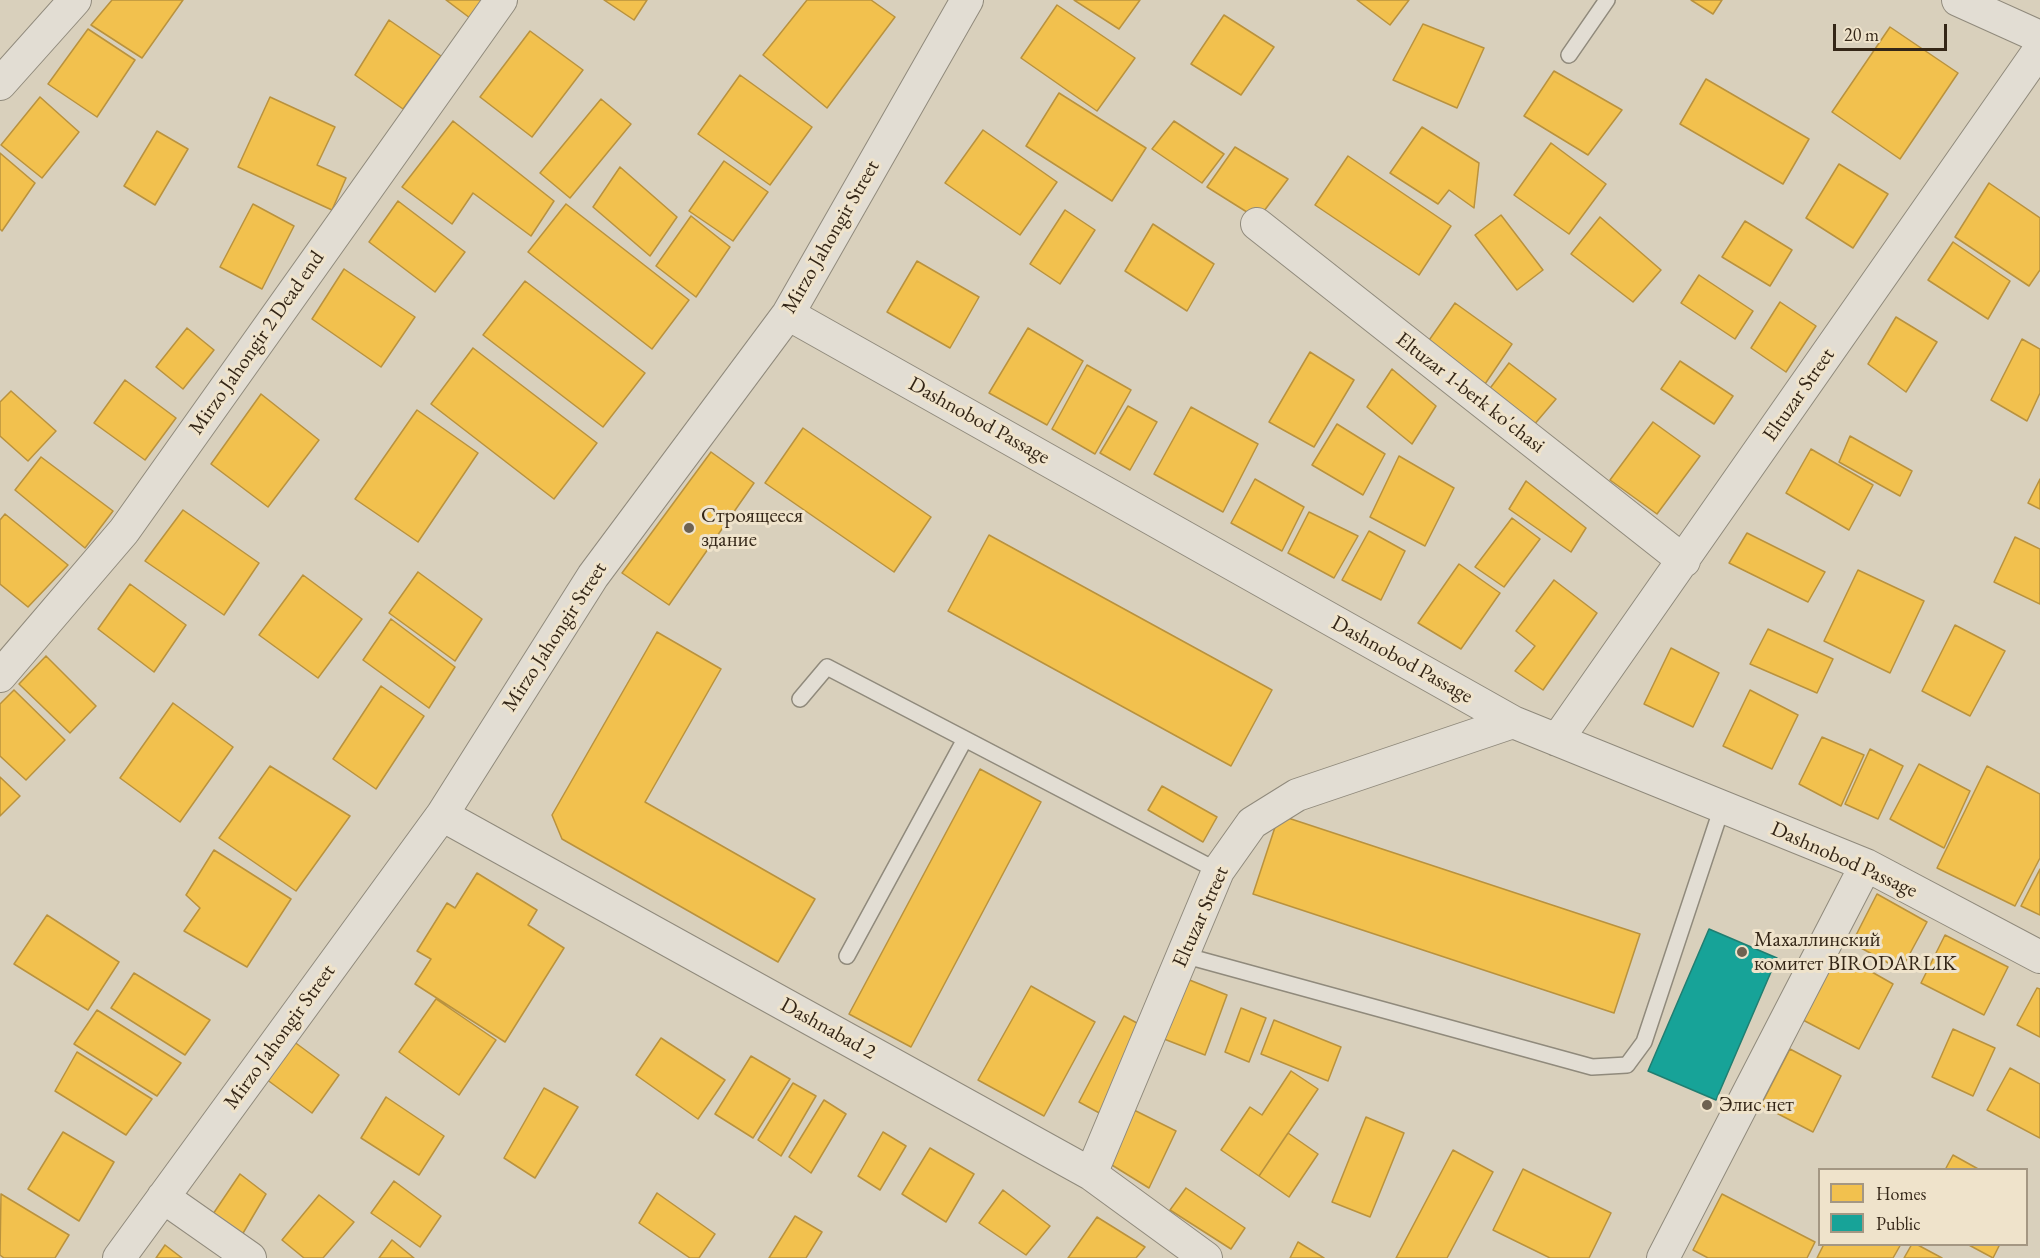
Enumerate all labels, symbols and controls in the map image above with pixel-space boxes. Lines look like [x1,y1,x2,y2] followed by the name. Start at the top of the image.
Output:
[1836,12,1950,50] scale bar
[1844,23,1879,46] text: 20 m
[777,156,885,318] street label: Mirzo Jahongir Street
[184,246,330,440] street label: Mirzo Jahongir 2 Dead end
[1391,327,1549,459] street label: Eltuzar 1-berk ko'chasi
[1758,343,1840,447] street label: Eltuzar Street
[904,372,1054,470] street label: Dashnobod Passage
[701,503,803,553] place label: Строящееся здание
[682,521,696,535] marker: Строящееся здание
[497,558,613,716] street label: Mirzo Jahongir Street
[1327,611,1477,709] street label: Dashnobod Passage
[1767,816,1921,904] street label: Dashnobod Passage
[1167,862,1235,972] street label: Eltuzar Street
[1754,927,1957,977] place label: Махаллинский комитет BIRODARLIK
[1735,945,1749,959] marker: Махаллинский комитет BIRODARLIK
[219,960,341,1114] street label: Mirzo Jahongir Street
[776,993,880,1065] street label: Dashnabad 2
[1719,1092,1794,1118] place label: Элис нет
[1700,1098,1714,1112] marker: Элис нет
[1818,1168,2028,1246] legend
[1876,1182,1926,1205] text: Homes
[1876,1212,1920,1235] text: Public

